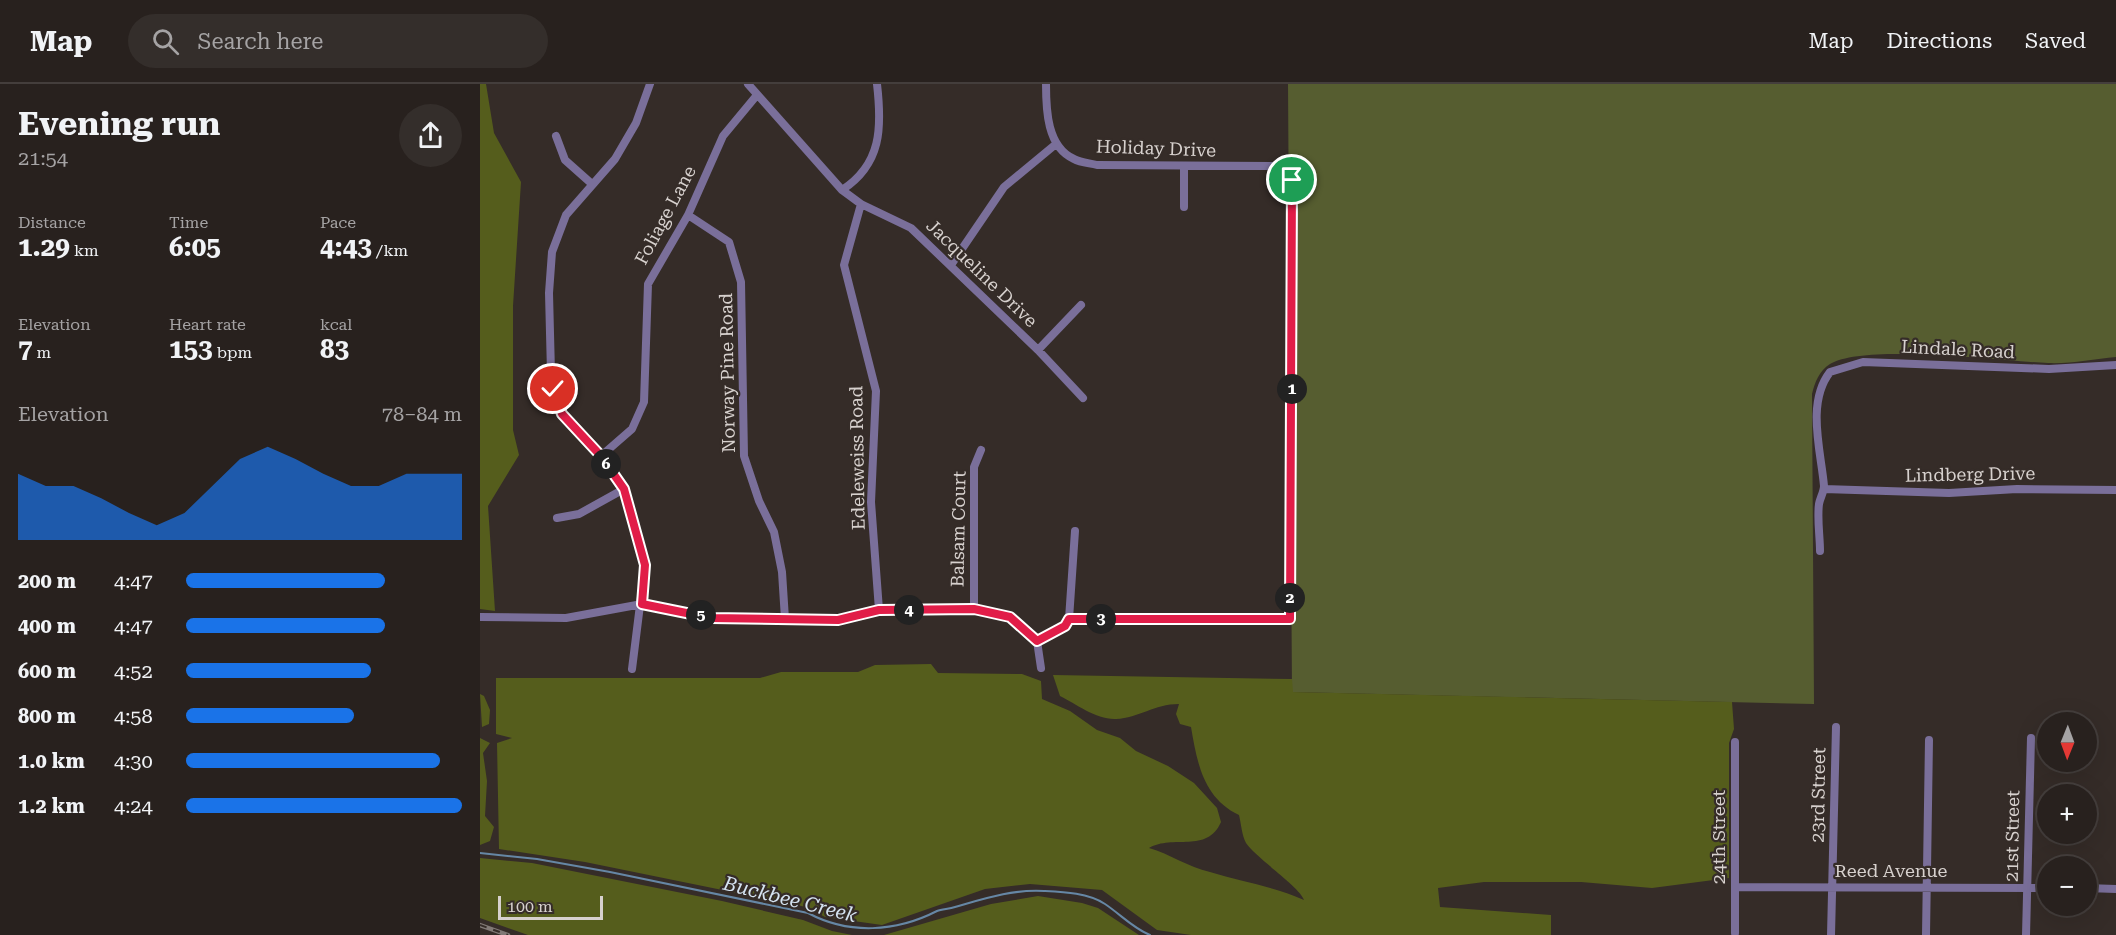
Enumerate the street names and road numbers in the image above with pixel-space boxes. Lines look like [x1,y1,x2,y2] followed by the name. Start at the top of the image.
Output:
[1096,135,1217,161] street label: Holiday Drive
[630,162,700,268] street label: Foliage Lane
[922,215,1042,331] street label: Jacqueline Drive
[715,292,739,453] street label: Norway Pine Road
[1901,336,2016,362] street label: Lindale Road
[845,385,869,530] street label: Edeleweiss Road
[1905,462,2035,486] street label: Lindberg Drive
[946,470,970,587] street label: Balsam Court
[1807,747,1829,843] street label: 23rd Street
[1708,789,1729,884] street label: 24th Street
[2001,790,2023,882] street label: 21st Street
[1835,860,1948,881] street label: Reed Avenue

